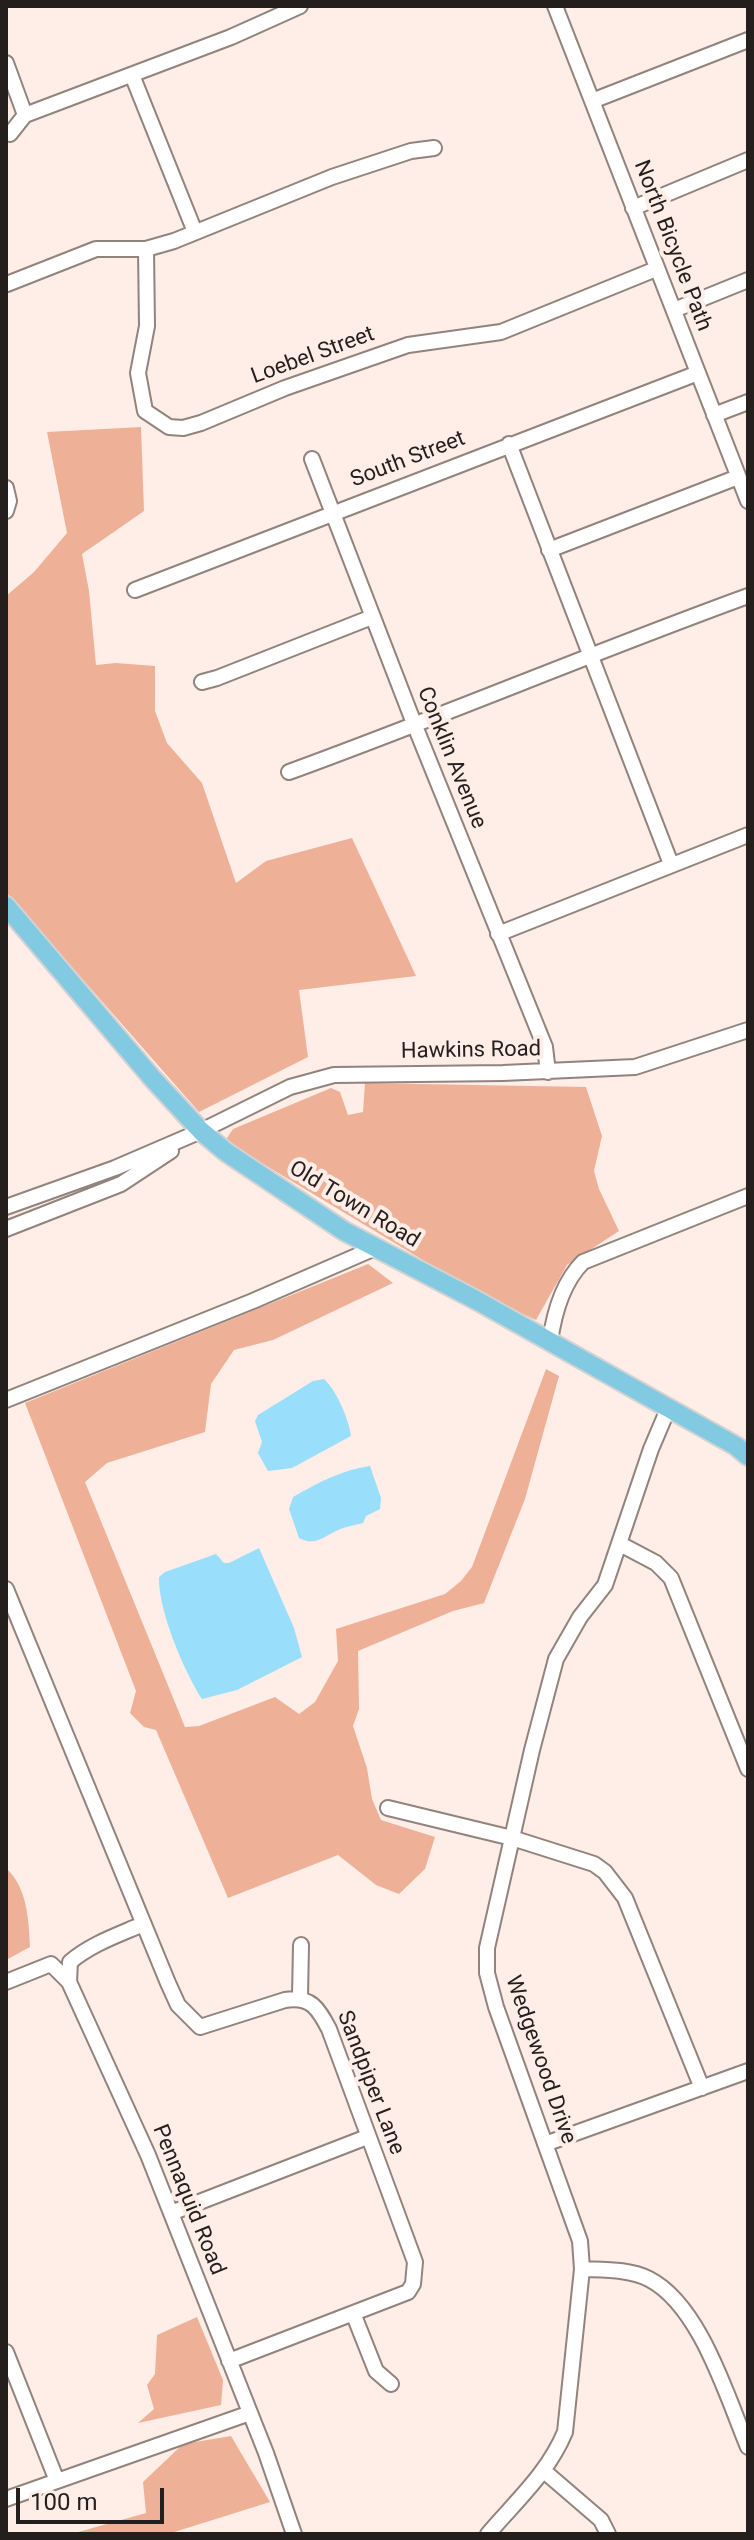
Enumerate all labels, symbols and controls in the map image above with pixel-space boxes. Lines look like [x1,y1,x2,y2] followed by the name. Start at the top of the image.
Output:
[627,157,717,335] street label: North Bicycle Path
[248,322,378,390] street label: Loebel Street
[347,426,469,494] street label: South Street
[411,683,491,833] street label: Conklin Avenue
[401,1037,541,1065] street label: Hawkins Road
[284,1156,424,1254] street label: Old Town Road
[499,1972,581,2148] street label: Wedgewood Drive
[330,2007,410,2159] street label: Sandpiper Lane
[146,2121,230,2279] street label: Pennaquid Road
[20,2472,168,2522] scale bar
[30,2488,97,2516] text: 100 m

